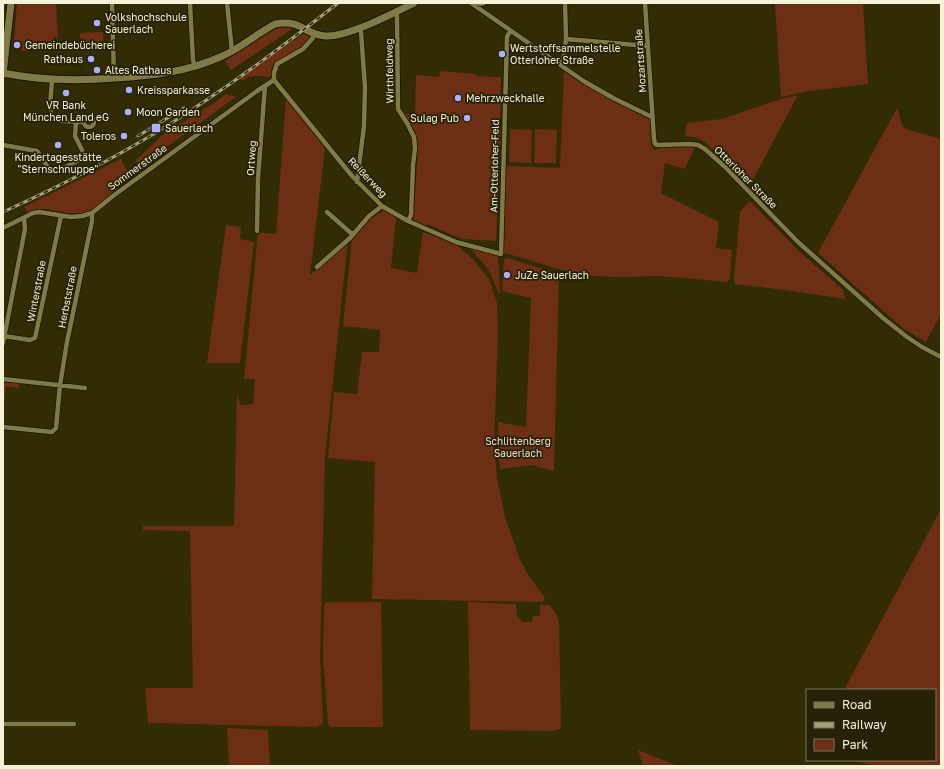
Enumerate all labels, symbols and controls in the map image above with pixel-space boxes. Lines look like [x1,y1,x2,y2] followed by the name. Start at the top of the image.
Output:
[105,11,187,35] place label: Volkshochschule Sauerlach
[92,18,102,28] marker: Volkshochschule Sauerlach
[632,29,648,93] street label: Mozartstraße
[382,38,396,104] street label: Wirthfeldweg
[25,39,115,51] place label: Gemeindebücherei
[12,40,22,50] marker: Gemeindebücherei
[510,42,621,66] place label: Wertstoffsammelstelle Otterloher Straße
[497,49,507,59] marker: Wertstoffsammelstelle Otterloher Straße
[44,53,83,65] place label: Rathaus
[86,54,96,64] marker: Rathaus
[105,64,172,76] place label: Altes Rathaus
[92,65,102,75] marker: Altes Rathaus
[137,84,210,96] place label: Kreissparkasse
[124,85,134,95] marker: Kreissparkasse
[61,88,71,98] marker: VR Bank München Land eG
[466,92,545,104] place label: Mehrzweckhalle
[453,93,463,103] marker: Mehrzweckhalle
[23,99,109,123] place label: VR Bank München Land eG
[136,106,200,118] place label: Moon Garden
[123,107,133,117] marker: Moon Garden
[410,112,459,124] place label: Sulag Pub
[462,113,472,123] marker: Sulag Pub
[487,119,501,213] street label: Am-Otterloher-Feld
[150,122,162,134] marker: Sauerlach
[165,122,213,134] place label: Sauerlach
[81,130,116,142] place label: Toleros
[119,131,129,141] marker: Toleros
[53,140,63,150] marker: Kindertagesstätte "Sternschnuppe"
[244,140,258,176] street label: Ortweg
[105,141,169,192] street label: Sommerstraße
[712,143,780,211] street label: Otterloher Straße
[14,151,102,175] place label: Kindertagesstätte "Sternschnuppe"
[346,155,390,199] street label: Reißerweg
[24,259,48,323] street label: Winterstraße
[55,265,79,329] street label: Herbststraße
[515,269,589,281] place label: JuZe Sauerlach
[502,270,512,280] marker: JuZe Sauerlach
[485,435,551,459] park label: Schlittenberg Sauerlach
[806,689,936,761] legend
[842,697,871,712] text: Road
[842,717,887,732] text: Railway
[842,737,868,752] text: Park

